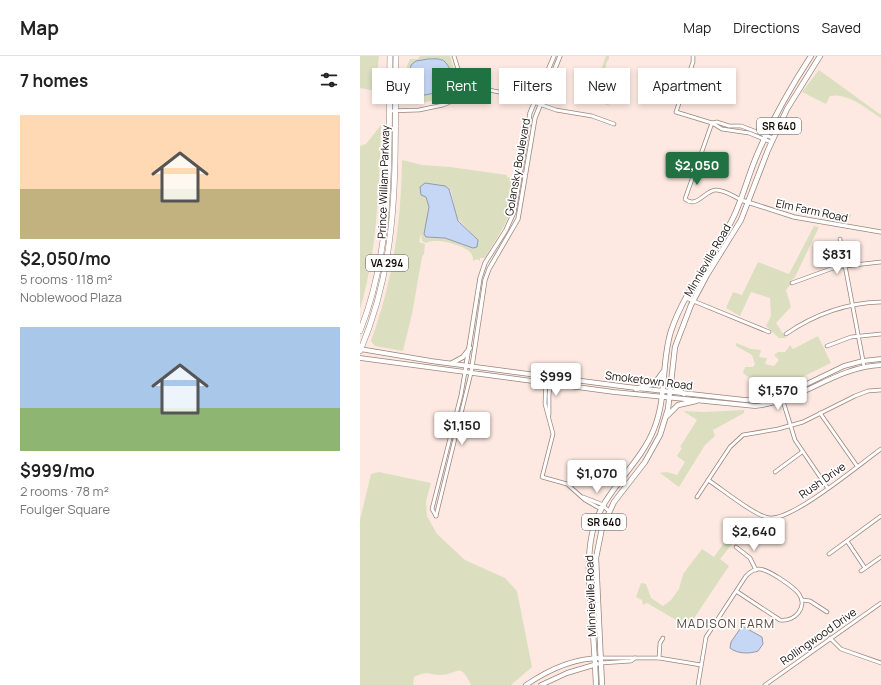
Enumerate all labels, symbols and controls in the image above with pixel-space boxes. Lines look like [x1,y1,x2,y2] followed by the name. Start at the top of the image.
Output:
[20,15,59,41] text: Map
[683,18,711,37] text: Map
[733,18,800,37] text: Directions
[822,18,861,37] text: Saved
[372,68,424,104] chip: Buy
[432,68,491,104] chip: Rent
[499,68,566,104] chip: Filters
[574,68,630,104] chip: New
[638,68,736,104] chip: Apartment
[20,69,88,92] text: 7 homes
[318,69,340,91] icon: filters
[501,117,533,217] street label: Golansky Boulevard
[757,118,801,134] road number: SR 640
[374,125,392,239] street label: Prince William Parkway
[144,141,216,213] icon: home
[664,152,730,186] pin: $2,050
[675,156,719,174] text: $2,050
[775,195,849,225] street label: Elm Farm Road
[680,221,734,299] street label: Minnieville Road
[813,241,861,275] pin: $831
[822,245,852,263] text: $831
[20,247,111,270] text: $2,050/mo
[366,255,408,271] road number: VA 294
[20,270,113,288] text: 5 rooms · 118 m²
[20,288,122,306] text: Noblewood Plaza
[144,353,216,425] icon: home
[532,363,580,397] pin: $999
[540,367,572,385] text: $999
[604,367,694,393] street label: Smoketown Road
[745,377,811,411] pin: $1,570
[758,381,798,399] text: $1,570
[429,412,495,446] pin: $1,150
[443,416,481,434] text: $1,150
[796,458,849,502] street label: Rush Drive
[20,459,95,482] text: $999/mo
[564,460,630,494] pin: $1,070
[576,464,618,482] text: $1,070
[20,482,109,500] text: 2 rooms · 78 m²
[20,500,110,518] text: Foulger Square
[582,514,626,530] road number: SR 640
[721,518,787,552] pin: $2,640
[732,522,776,540] text: $2,640
[581,555,599,637] street label: Minnieville Road
[777,604,860,668] street label: Rollingwood Drive
[677,615,775,632] district label: MADISON FARM

